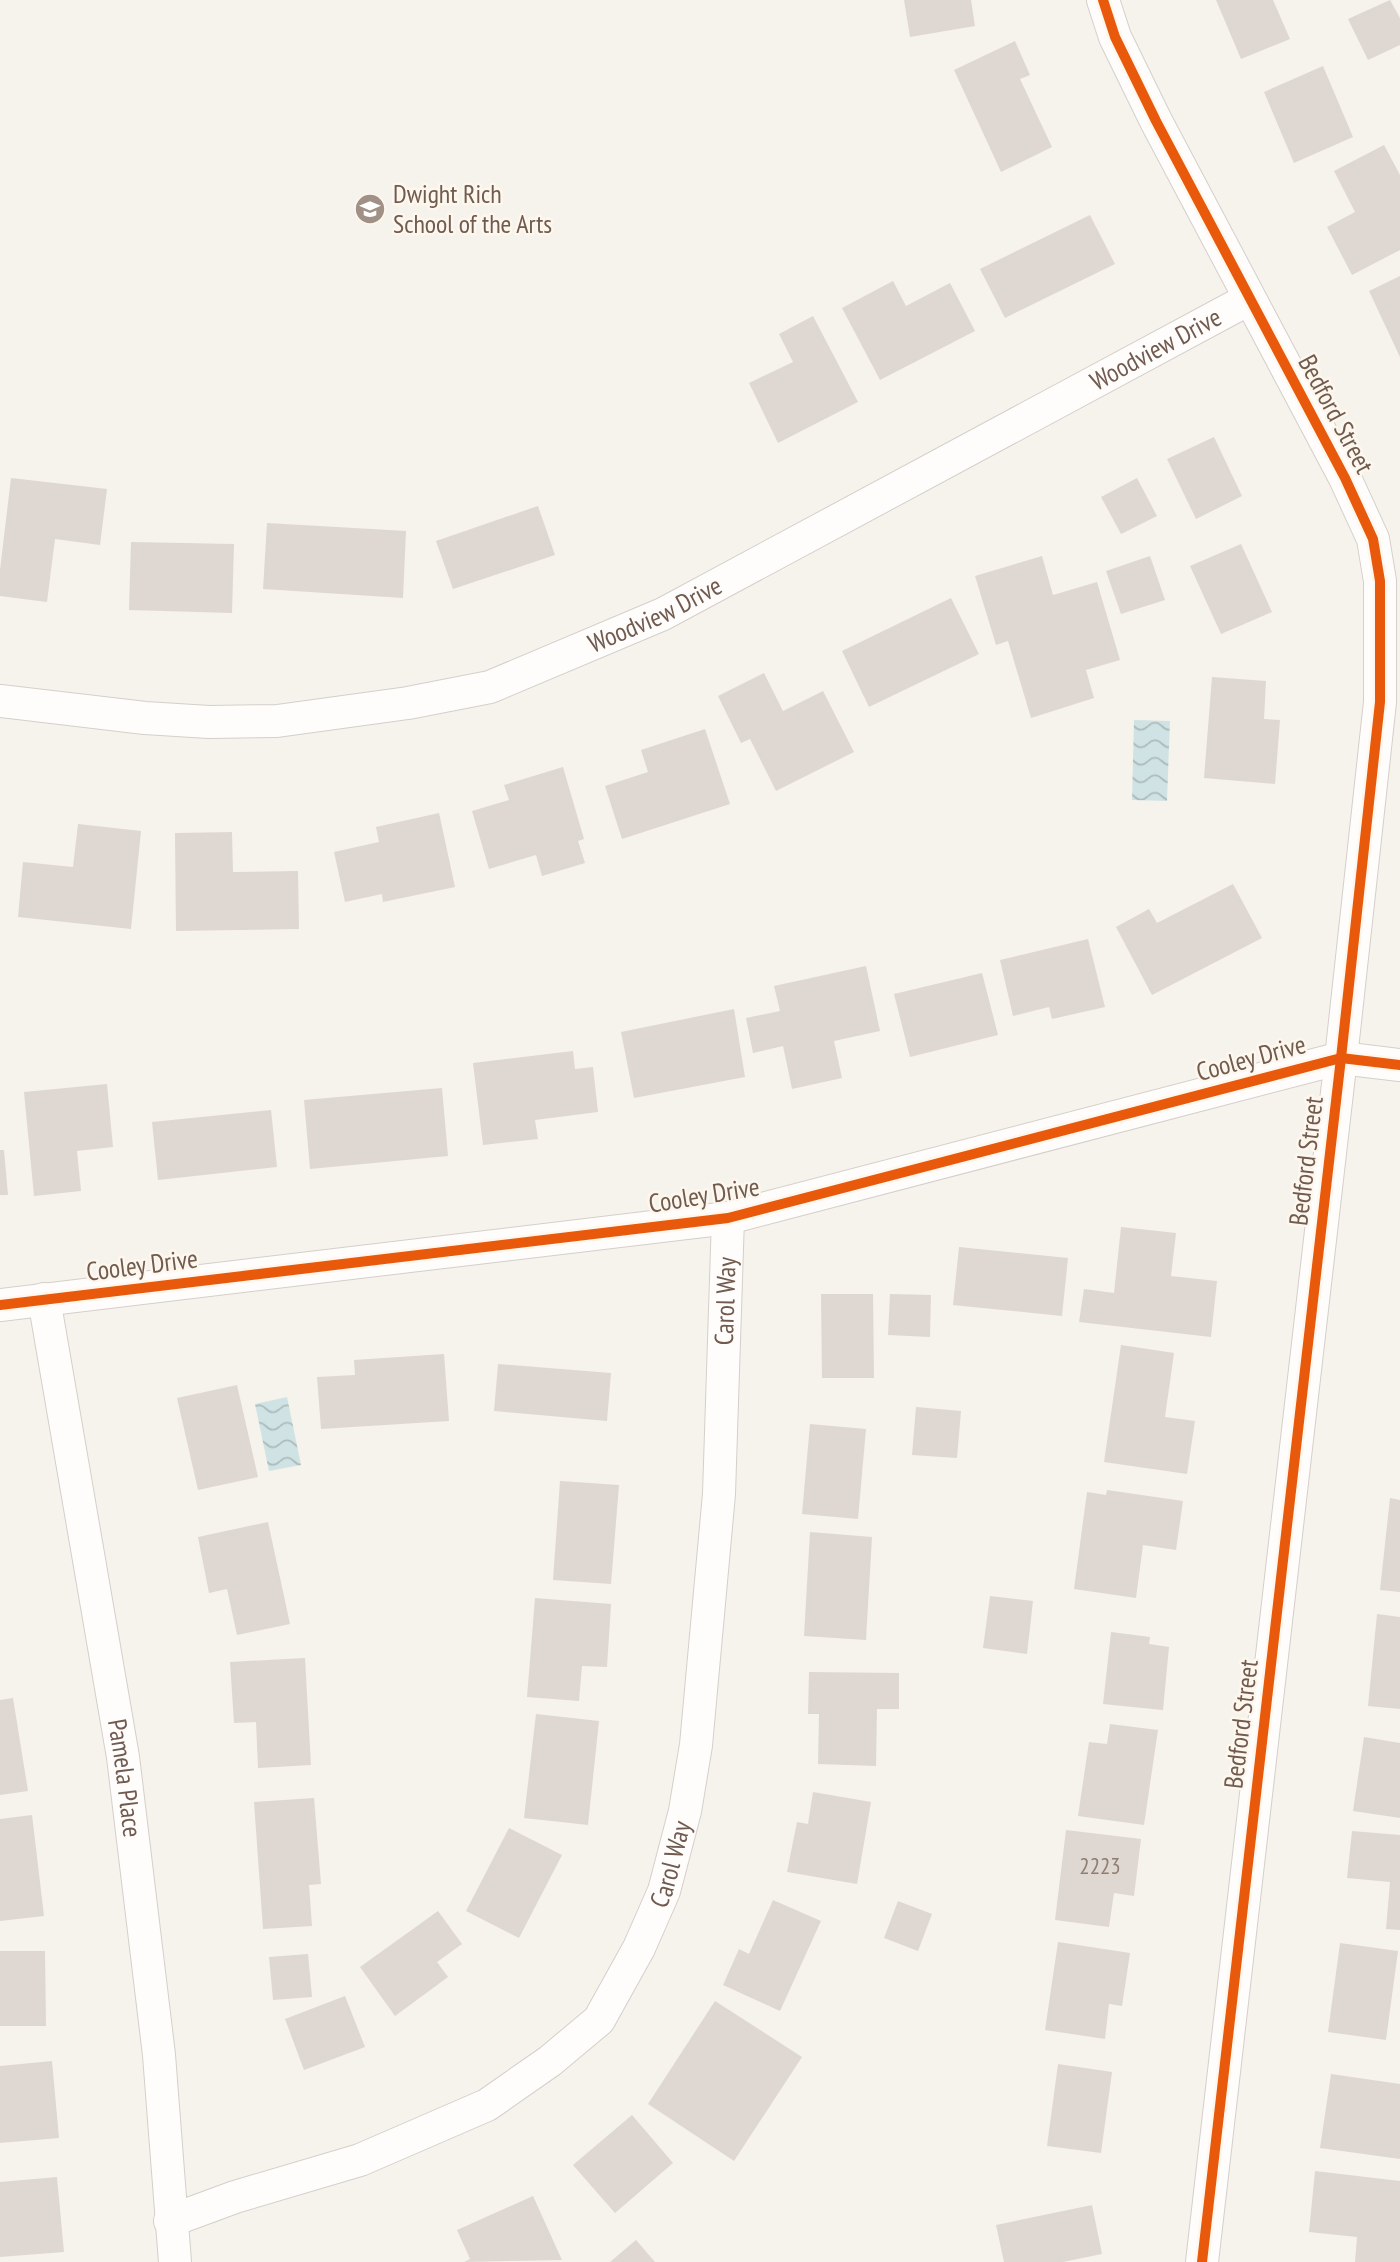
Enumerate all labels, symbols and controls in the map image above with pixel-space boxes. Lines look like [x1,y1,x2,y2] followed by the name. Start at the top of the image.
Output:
[393,177,552,240] place label: Dwight Rich School of the Arts
[353,192,387,226] school or university icon: Dwight Rich School of the Arts
[1084,300,1227,397] street label: Woodview Drive
[1291,349,1381,479] street label: Bedford Street
[583,569,727,660] street label: Woodview Drive
[1193,1027,1309,1088] street label: Cooley Drive
[1281,1095,1330,1227] street label: Bedford Street
[646,1169,762,1220] street label: Cooley Drive
[84,1241,199,1288] street label: Cooley Drive
[707,1256,743,1346] street label: Carol Way
[1216,1658,1265,1790] street label: Bedford Street
[101,1716,150,1839] street label: Pamela Place
[642,1817,698,1913] street label: Carol Way
[1079,1851,1121,1880] house number: 2223

